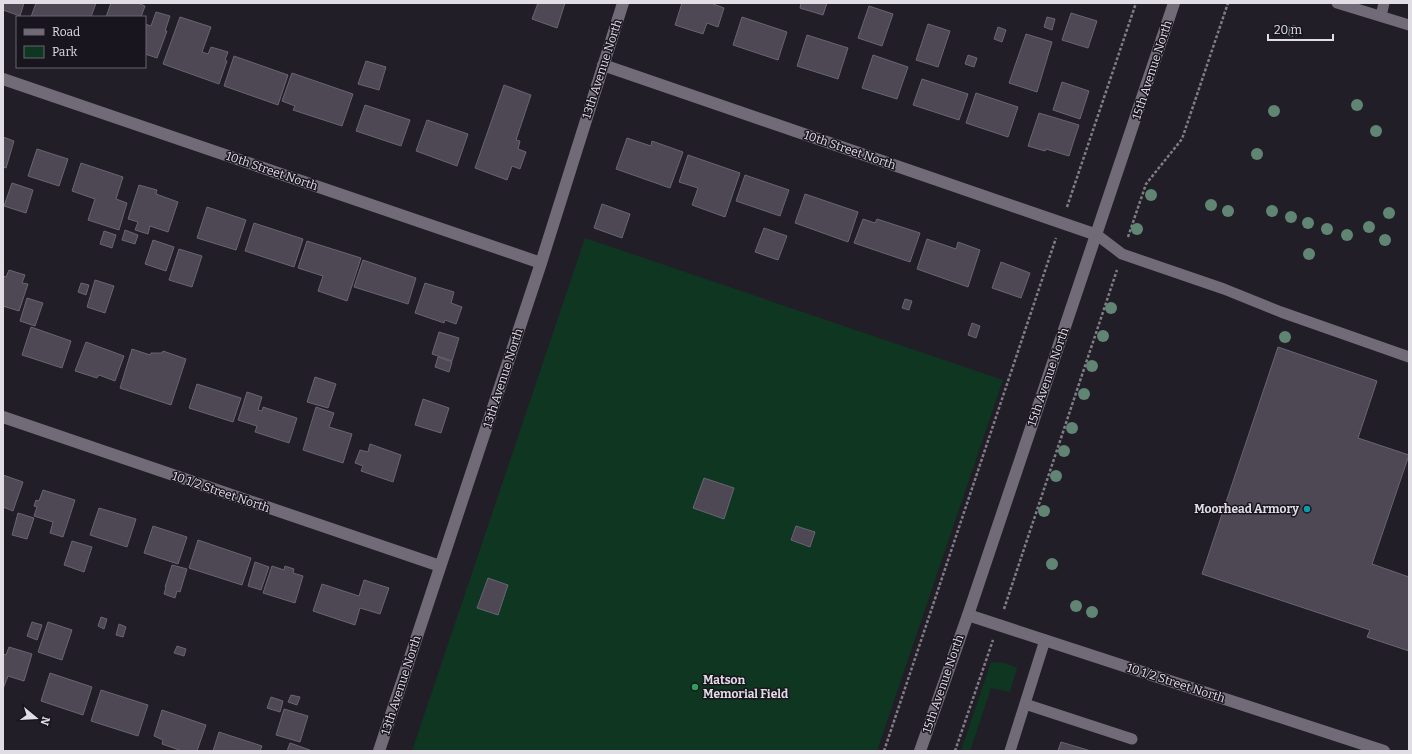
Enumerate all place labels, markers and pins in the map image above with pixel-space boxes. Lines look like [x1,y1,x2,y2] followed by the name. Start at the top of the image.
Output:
[1194,502,1299,516] place label: Moorhead Armory
[1302,504,1312,514] marker: Moorhead Armory
[703,673,789,701] place label: Matson Memorial Field
[690,682,700,692] marker: Matson Memorial Field

